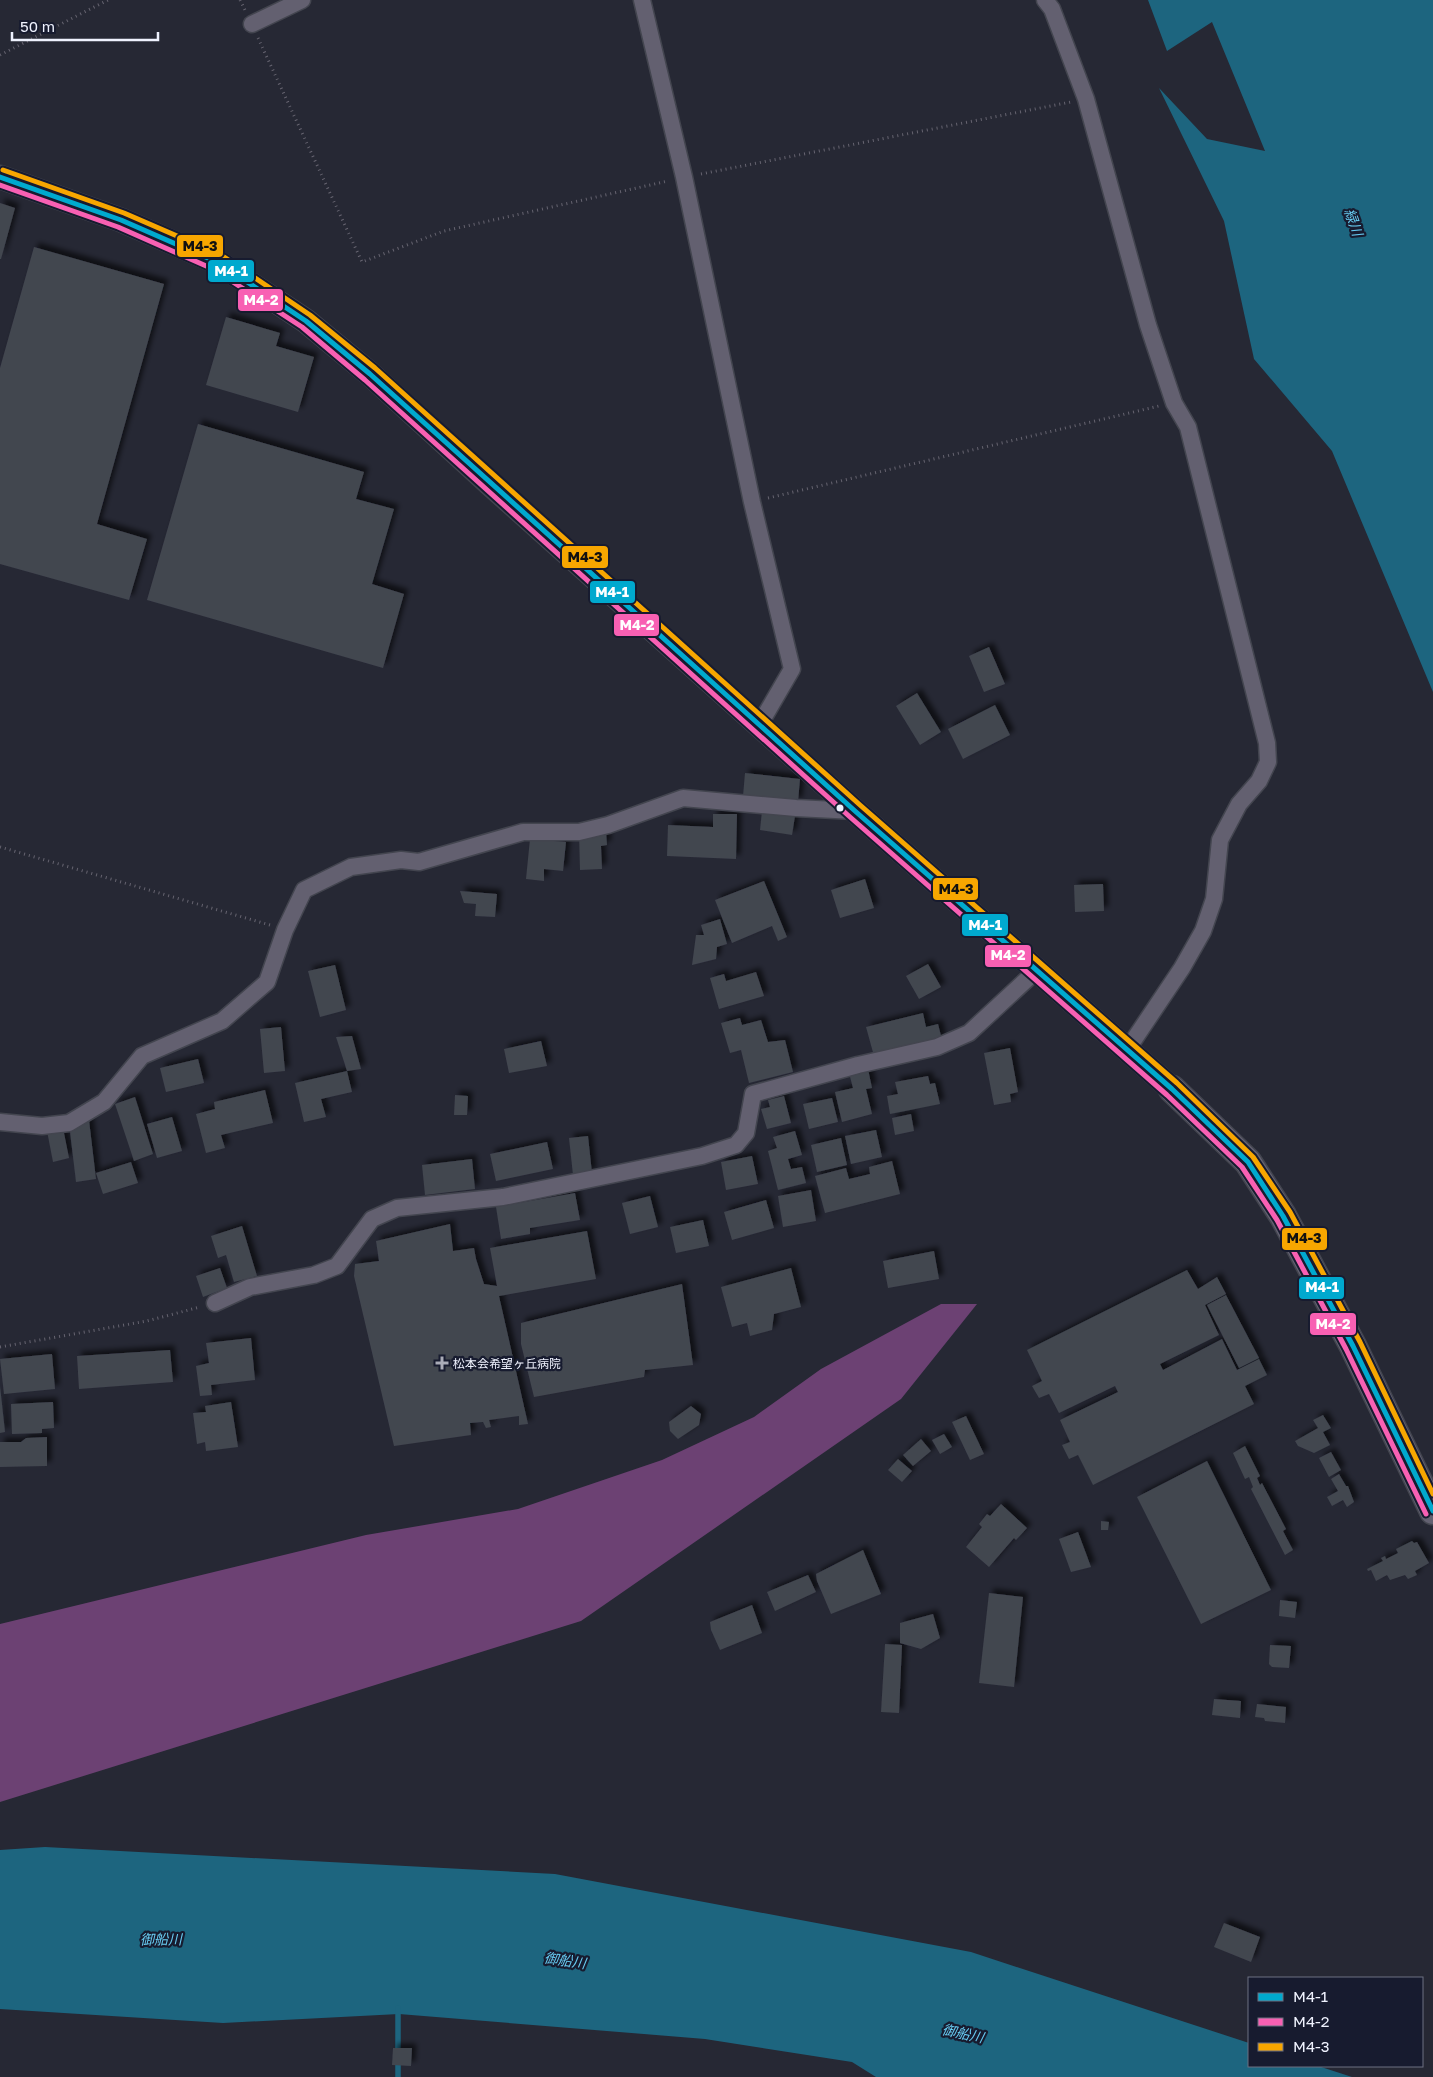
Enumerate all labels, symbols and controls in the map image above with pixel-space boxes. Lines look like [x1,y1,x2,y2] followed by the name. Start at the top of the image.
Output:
[12,10,159,42] scale bar
[20,17,55,35] text: 50 m
[1341,206,1367,240] water label: 緑川
[176,234,224,258] line badge: M4-3
[182,237,218,254] text: M4-3
[207,259,255,283] line badge: M4-1
[214,262,248,279] text: M4-1
[237,288,284,312] line badge: M4-2
[243,291,279,308] text: M4-2
[561,545,609,569] line badge: M4-3
[567,548,603,565] text: M4-3
[589,580,636,604] line badge: M4-1
[595,583,629,600] text: M4-1
[613,613,660,637] line badge: M4-2
[619,616,655,633] text: M4-2
[835,803,845,813] unlabelled marker
[932,877,979,901] line badge: M4-3
[938,880,974,897] text: M4-3
[961,913,1009,937] line badge: M4-1
[968,916,1002,933] text: M4-1
[984,944,1032,968] line badge: M4-2
[990,946,1026,963] text: M4-2
[1281,1227,1328,1251] line badge: M4-3
[1286,1229,1322,1246] text: M4-3
[1298,1276,1345,1300] line badge: M4-1
[1305,1278,1339,1295] text: M4-1
[1309,1312,1357,1336] line badge: M4-2
[1315,1315,1351,1332] text: M4-2
[435,1356,449,1370] marker: 松本会希望ヶ丘病院
[453,1356,561,1371] place label: 松本会希望ヶ丘病院
[140,1930,184,1948] water label: 御船川
[543,1949,589,1972] water label: 御船川
[1248,1977,1423,2067] legend
[1293,1987,1328,2005] text: M4-1
[1293,2012,1329,2030] text: M4-2
[941,2020,987,2046] water label: 御船川
[1293,2037,1330,2055] text: M4-3

